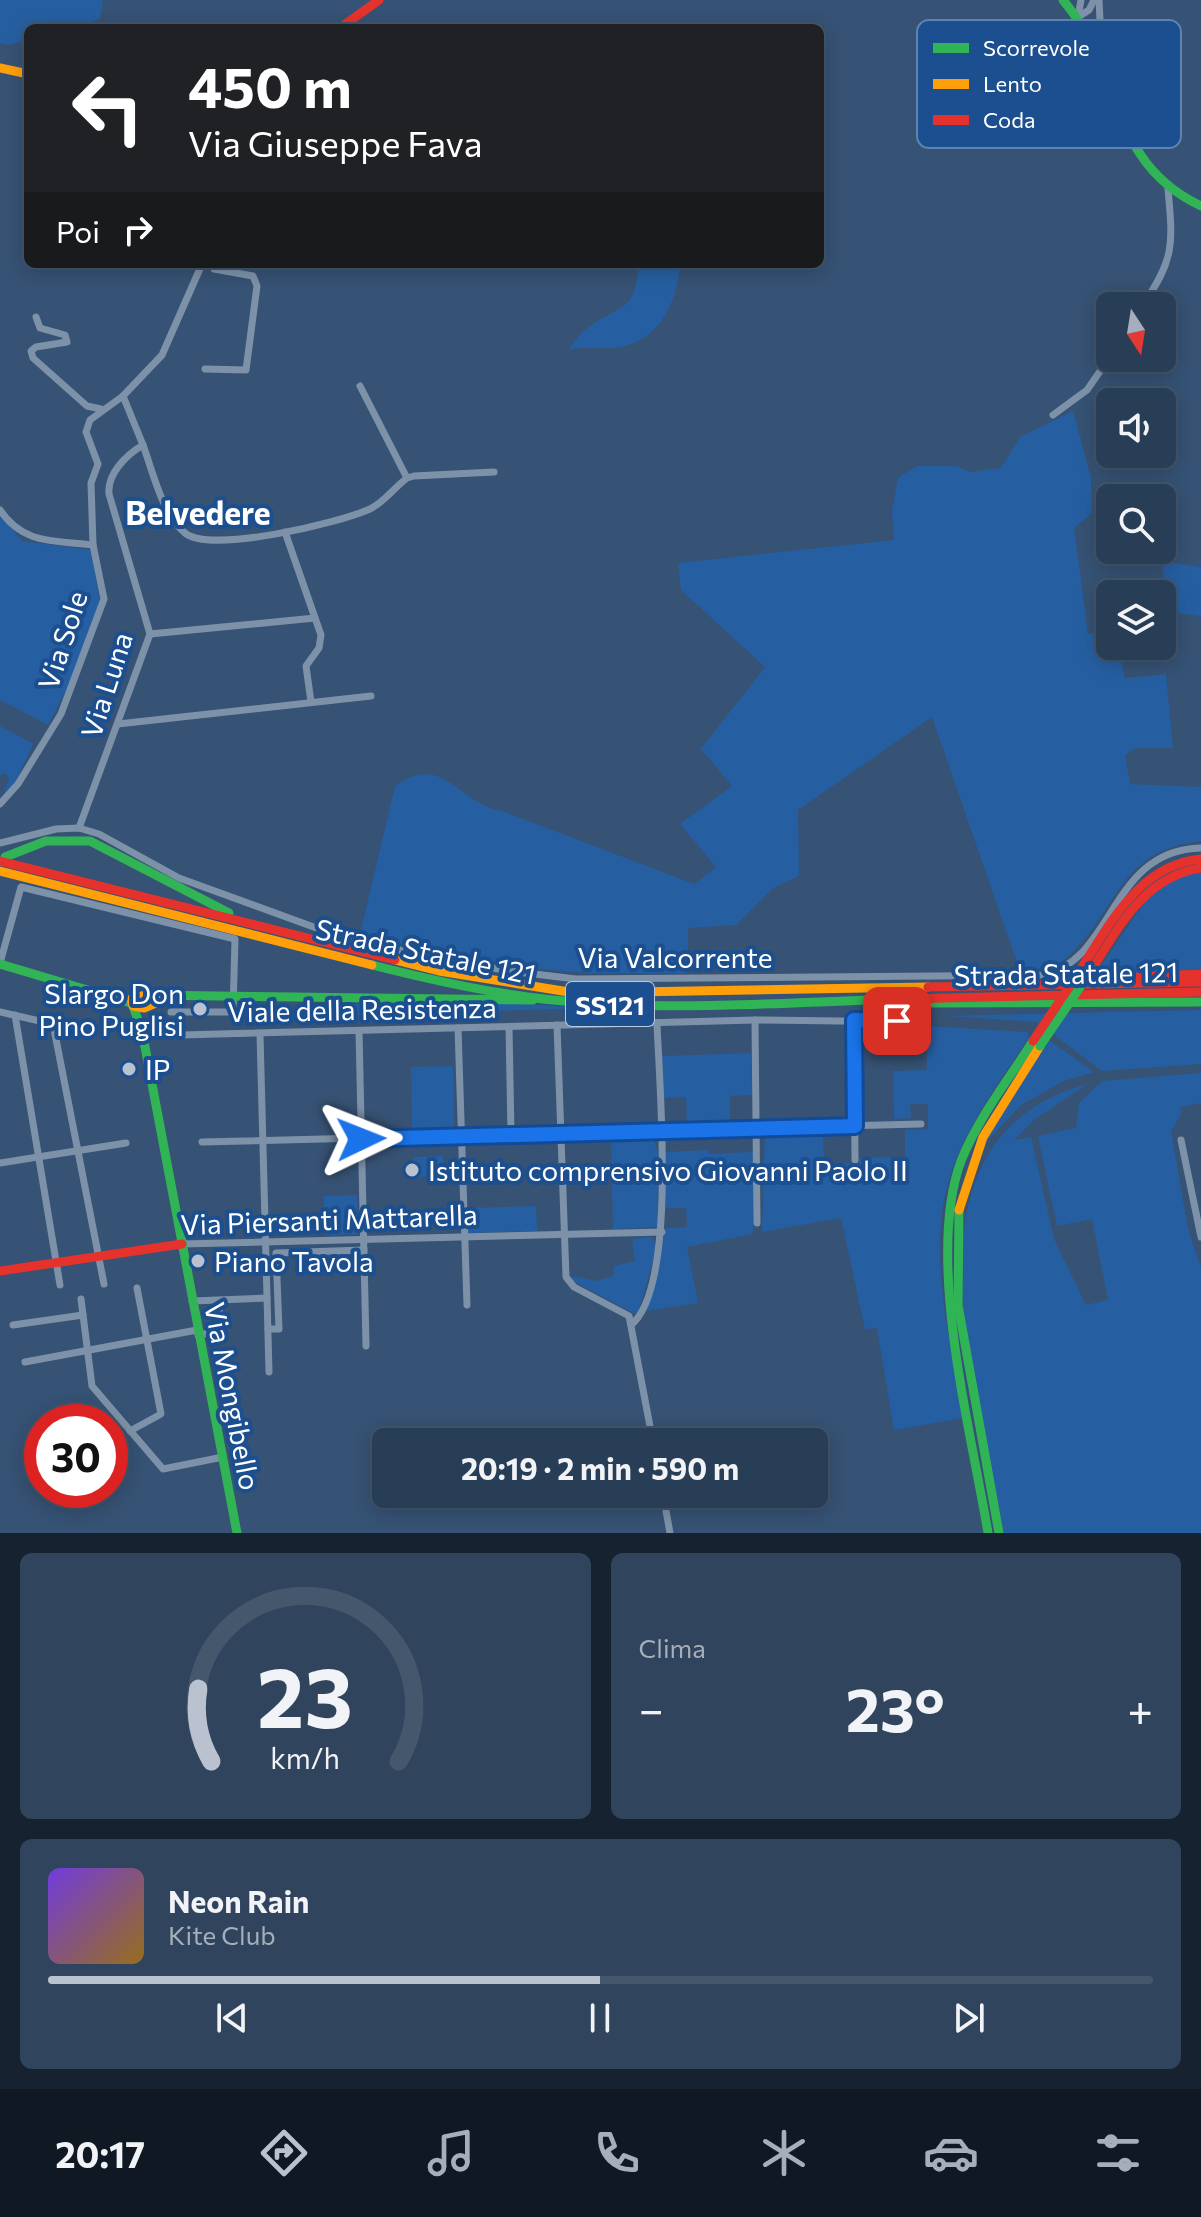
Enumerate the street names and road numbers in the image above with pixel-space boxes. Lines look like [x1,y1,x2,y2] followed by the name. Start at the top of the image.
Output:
[30,586,94,694] street label: Via Sole
[73,628,139,742] street label: Via Luna
[313,911,539,991] street label: Strada Statale 121
[577,940,773,974] street label: Via Valcorrente
[953,954,1179,992] street label: Strada Statale 121
[566,982,654,1026] road number: SS121
[227,990,497,1028] street label: Viale della Resistenza
[180,1197,478,1241] street label: Via Piersanti Mattarella
[198,1299,268,1493] street label: Via Mongibello

